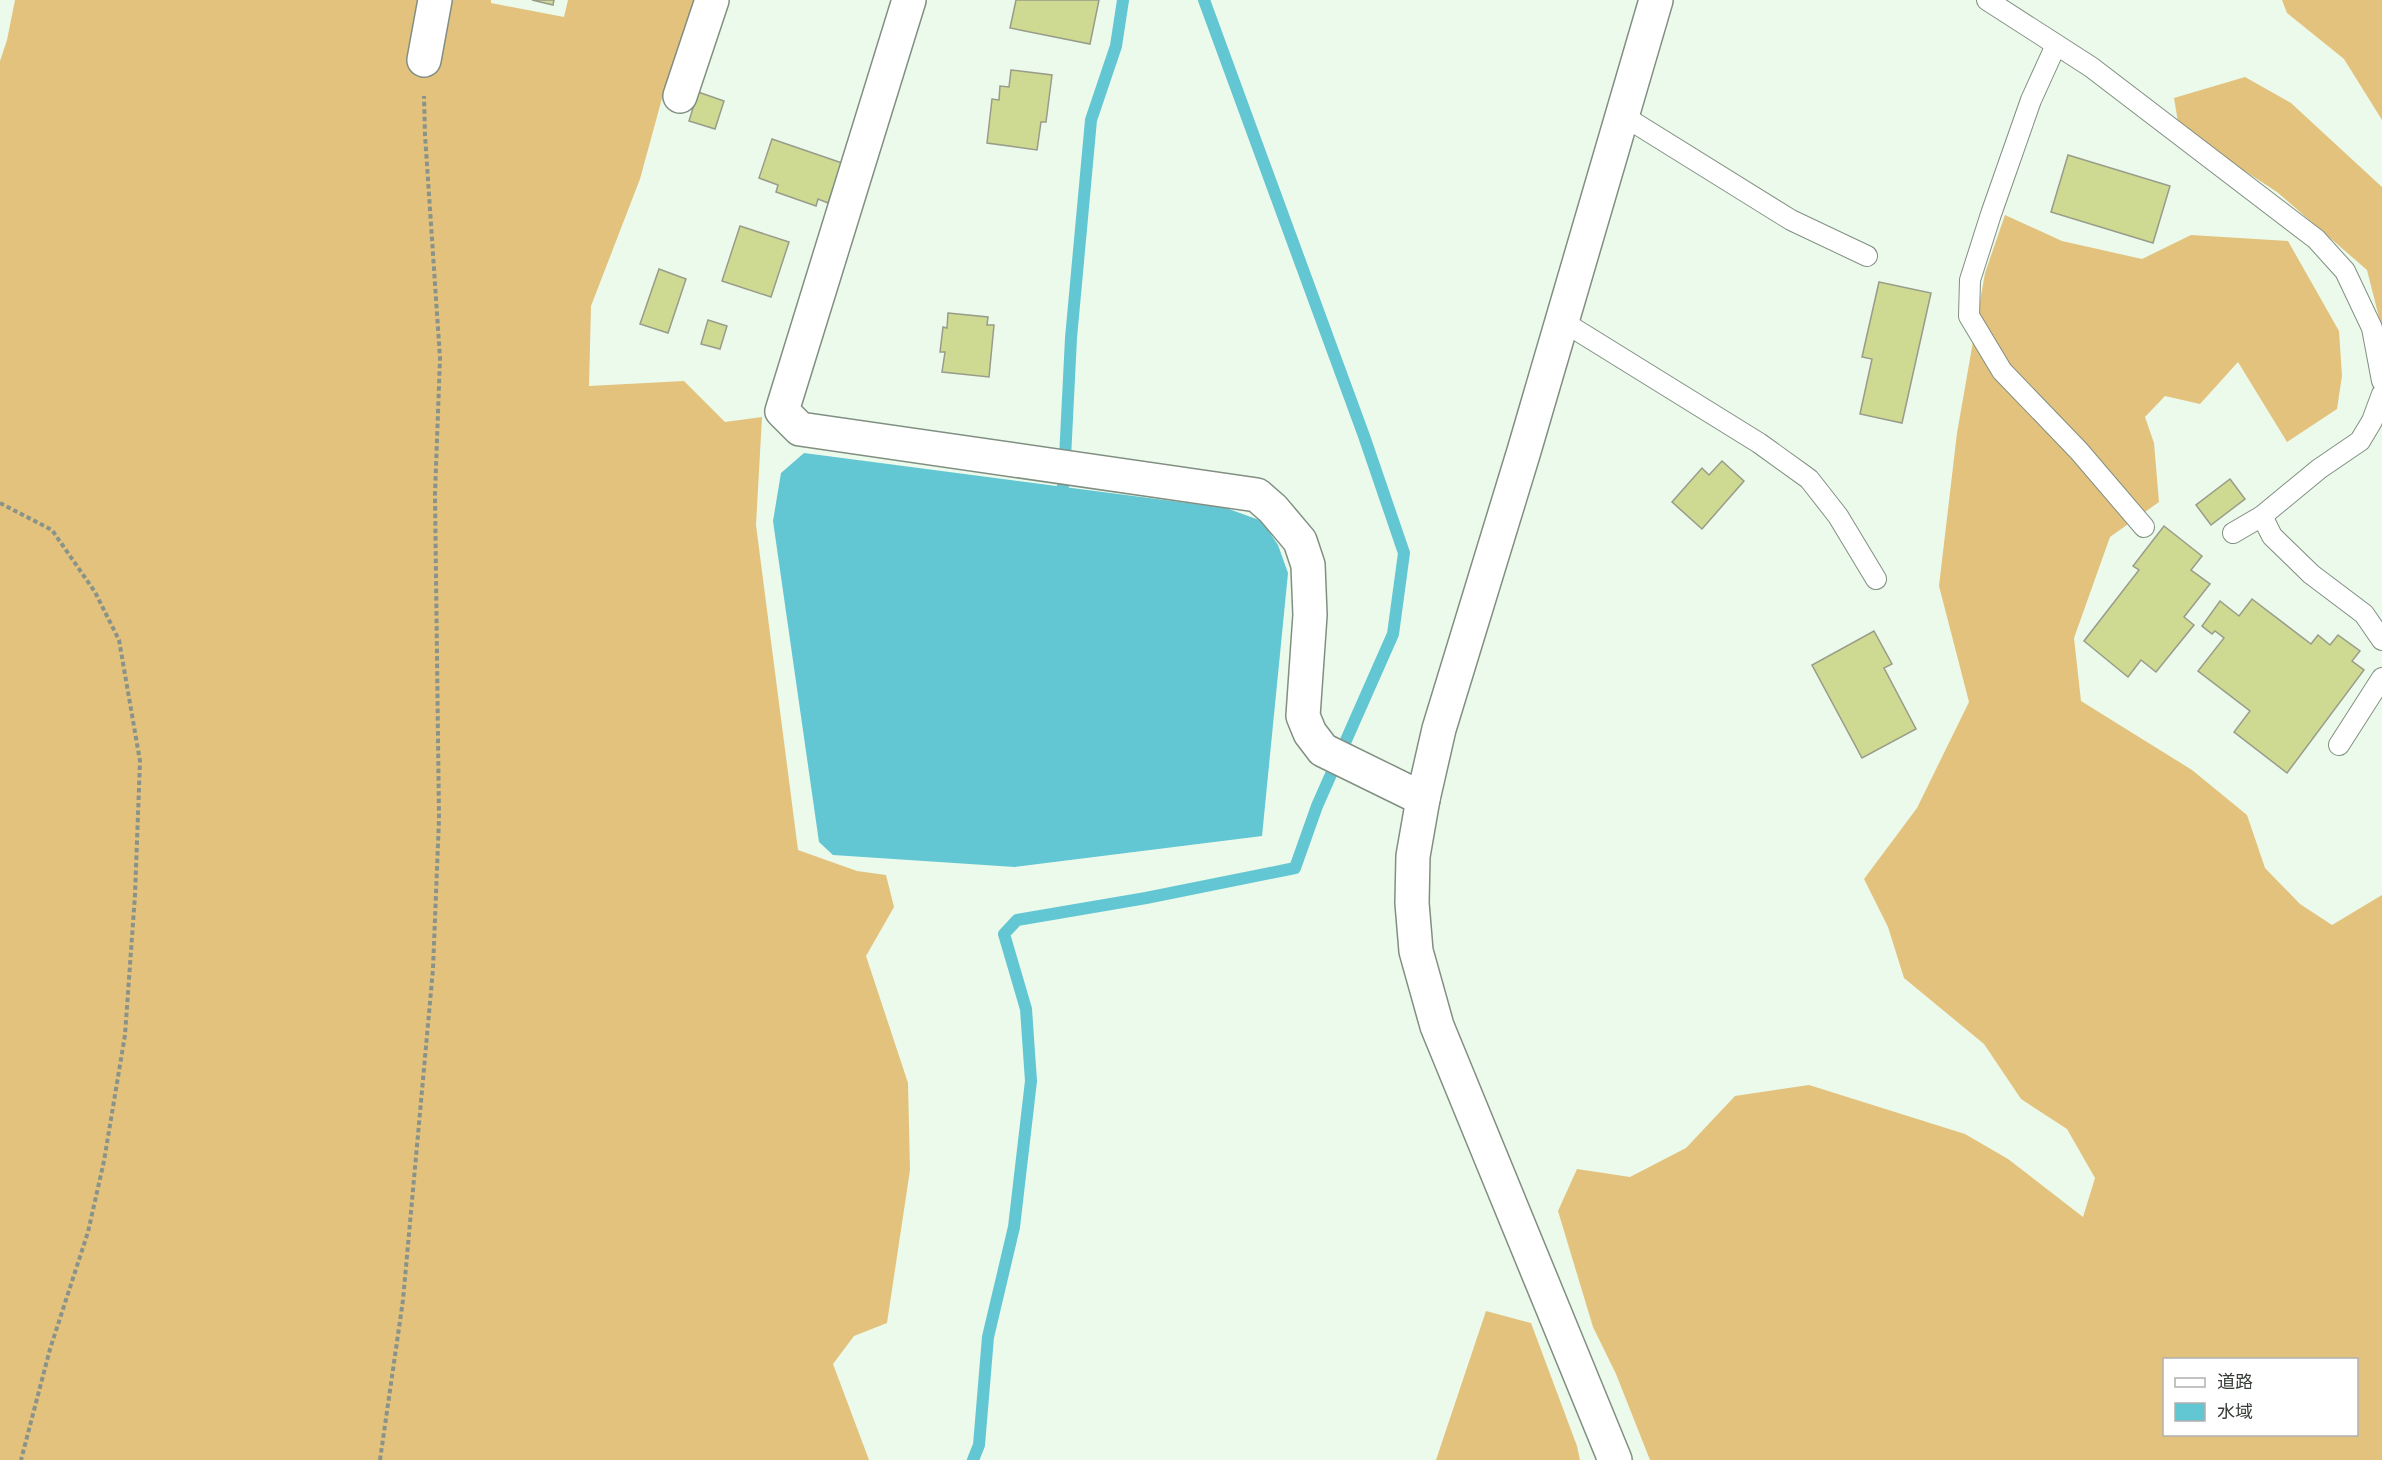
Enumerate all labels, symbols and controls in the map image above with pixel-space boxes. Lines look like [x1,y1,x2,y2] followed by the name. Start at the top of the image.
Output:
[2163,1358,2358,1436] legend
[2217,1369,2253,1393] text: 道路
[2217,1399,2253,1423] text: 水域

